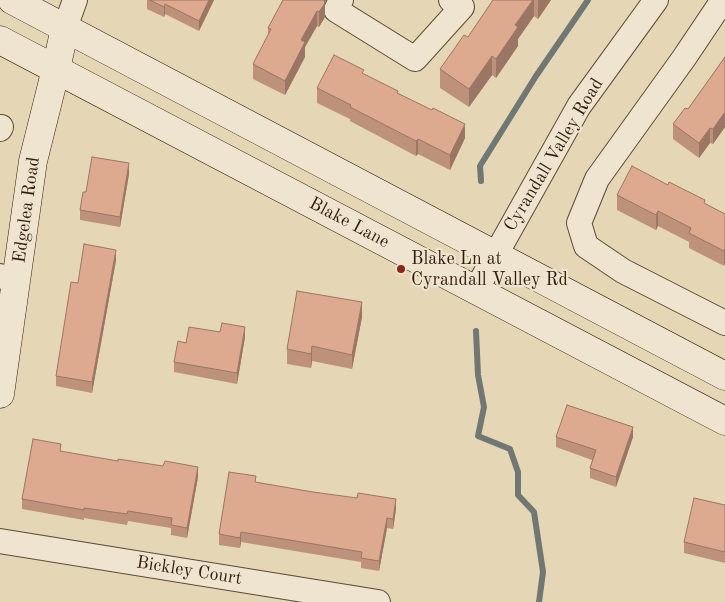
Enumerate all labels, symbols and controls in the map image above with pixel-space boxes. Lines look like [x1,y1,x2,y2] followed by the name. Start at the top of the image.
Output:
[500,75,608,235] street label: Cyrandall Valley Road
[9,156,45,264] street label: Edgelea Road
[305,193,393,253] street label: Blake Lane
[411,248,568,290] place label: Blake Ln at Cyrandall Valley Rd
[395,263,407,275] marker: Blake Ln at Cyrandall Valley Rd
[135,552,243,590] street label: Bickley Court

